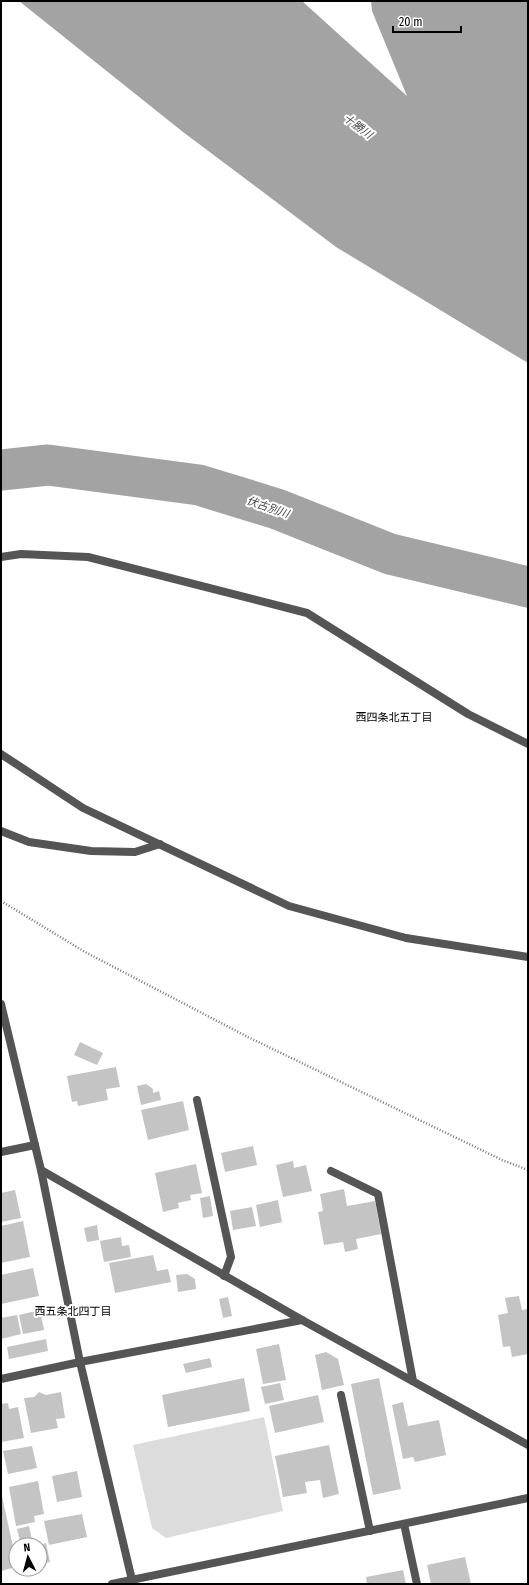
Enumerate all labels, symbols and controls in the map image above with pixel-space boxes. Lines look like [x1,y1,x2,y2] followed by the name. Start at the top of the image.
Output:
[393,8,461,34] scale bar
[399,15,423,29] text: 20 m
[341,111,376,142] water label: 十勝川
[245,494,292,521] water label: 伏古別川
[356,711,433,724] district label: 西四条北五丁目
[35,1305,112,1318] district label: 西五条北四丁目
[8,1537,48,1577] north arrow
[23,1541,31,1554] text: N

